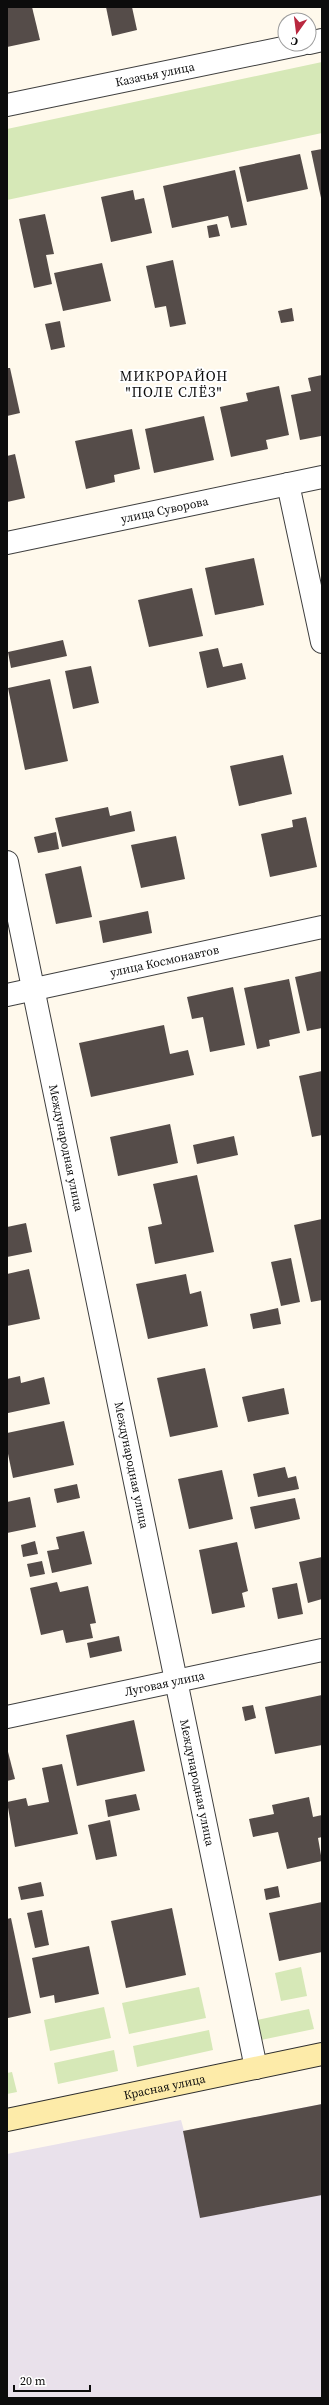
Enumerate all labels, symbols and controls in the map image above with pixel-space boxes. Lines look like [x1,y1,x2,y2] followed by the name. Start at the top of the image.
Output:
[277,12,317,52] north arrow
[289,33,300,49] text: С
[114,58,197,90] street label: Казачья улица
[120,366,228,402] district label: МИКРОРАЙОН "ПОЛЕ СЛЁЗ"
[119,493,211,527] street label: улица Суворова
[108,941,220,981] street label: улица Космонавтов
[45,1083,87,1214] street label: Международная улица
[111,1400,153,1531] street label: Международная улица
[123,1667,207,1700] street label: Луговая улица
[176,1718,218,1848] street label: Международная улица
[122,2070,208,2103] street label: Красная улица
[14,2367,90,2393] scale bar
[20,2373,46,2389] text: 20 m

